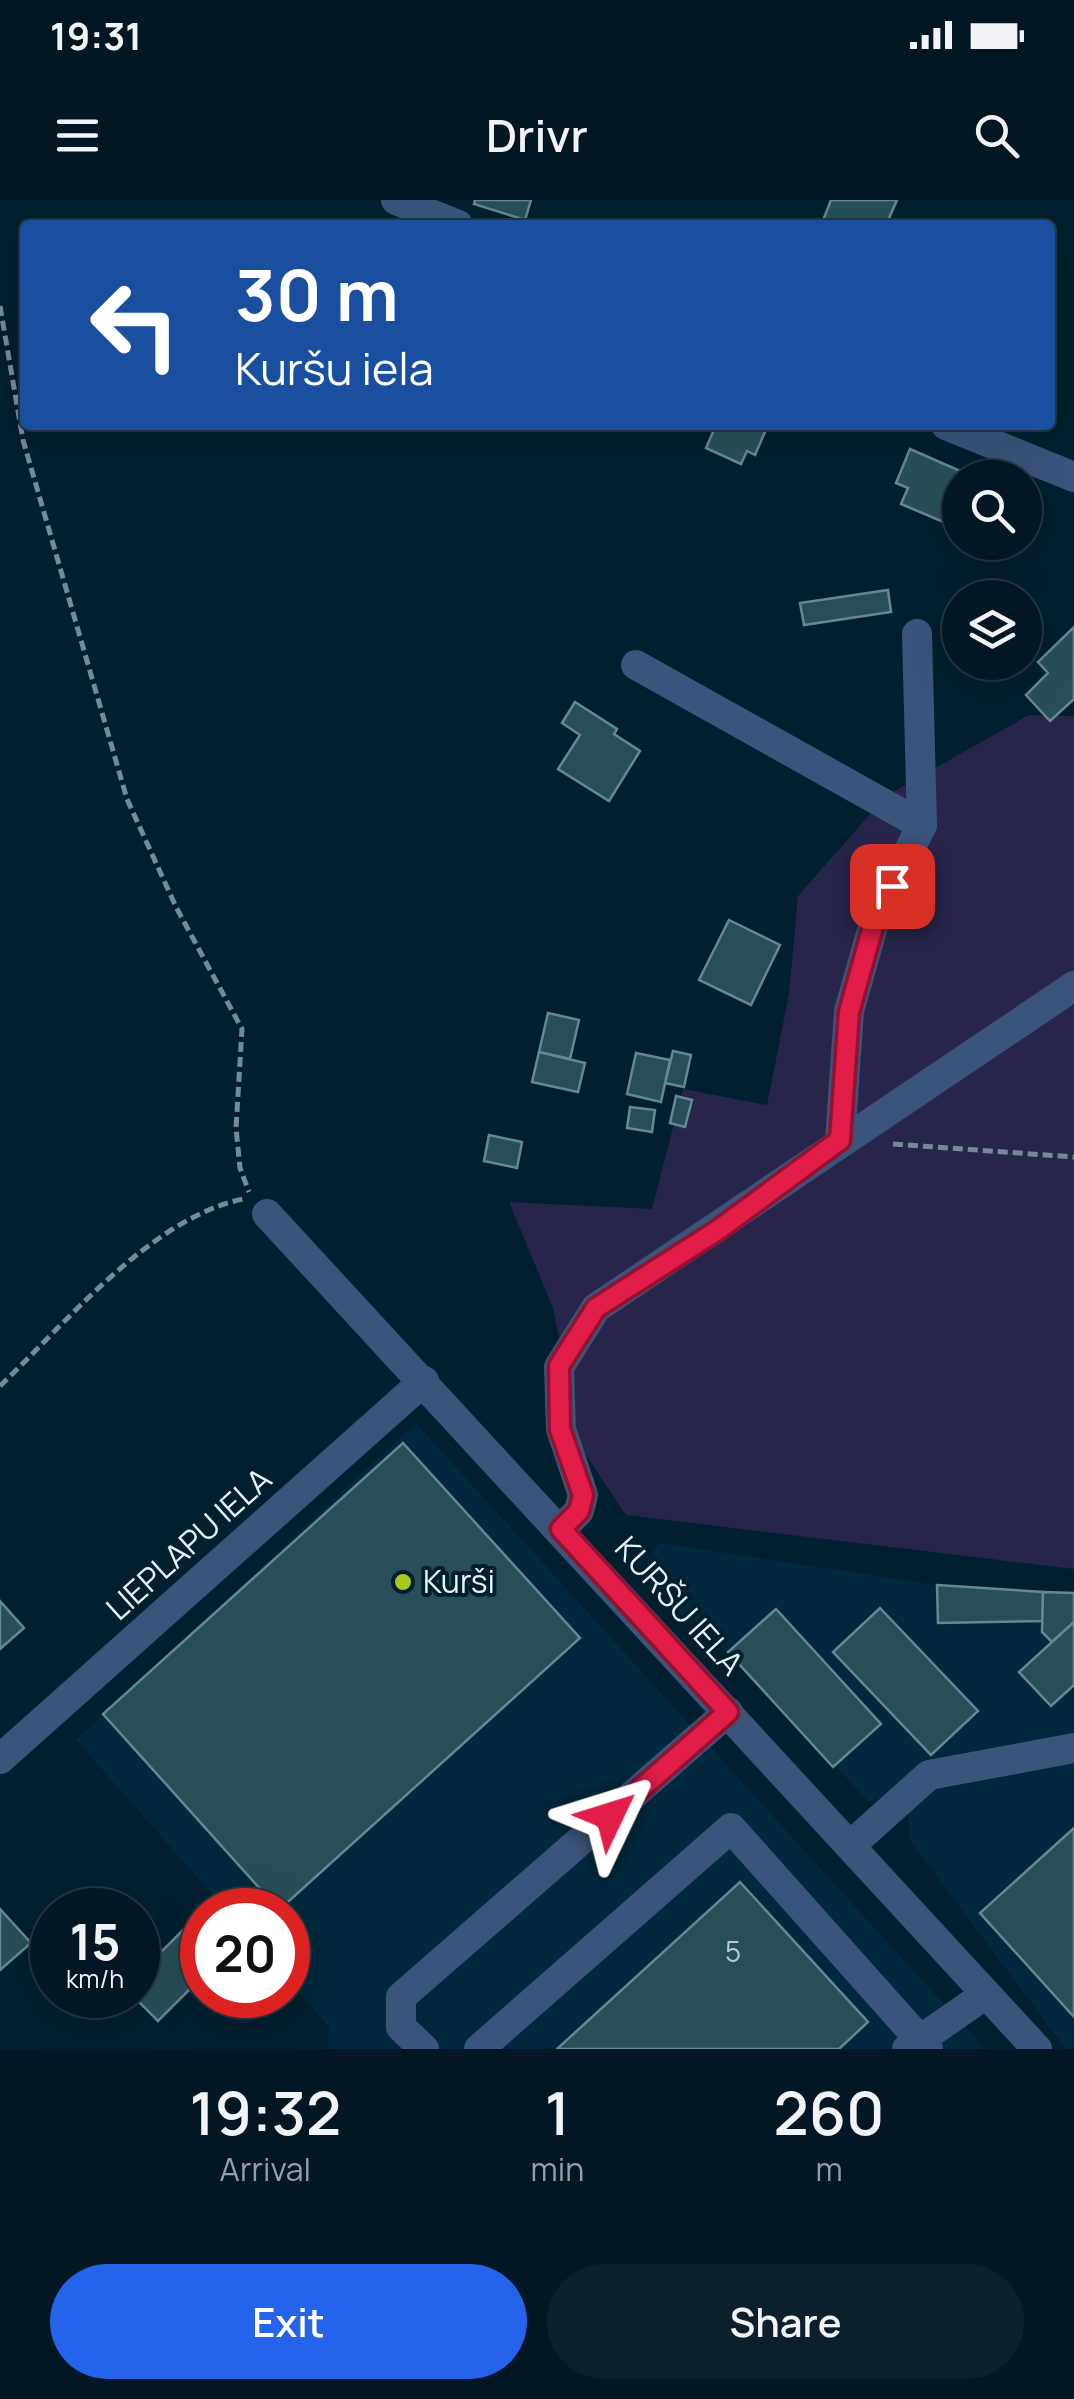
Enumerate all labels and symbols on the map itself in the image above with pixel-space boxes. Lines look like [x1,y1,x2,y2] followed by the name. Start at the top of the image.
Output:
[850,844,935,929] pin
[96,1457,281,1629] street label: LIEPLAPU IELA
[606,1526,754,1684] street label: KURŠU IELA
[423,1559,495,1603] place label: Kurši
[392,1571,414,1593] marker: Kurši
[558,1764,662,1868] position arrow
[180,1888,310,2018] speed limit sign: 20
[725,1932,741,1970] house number: 5

